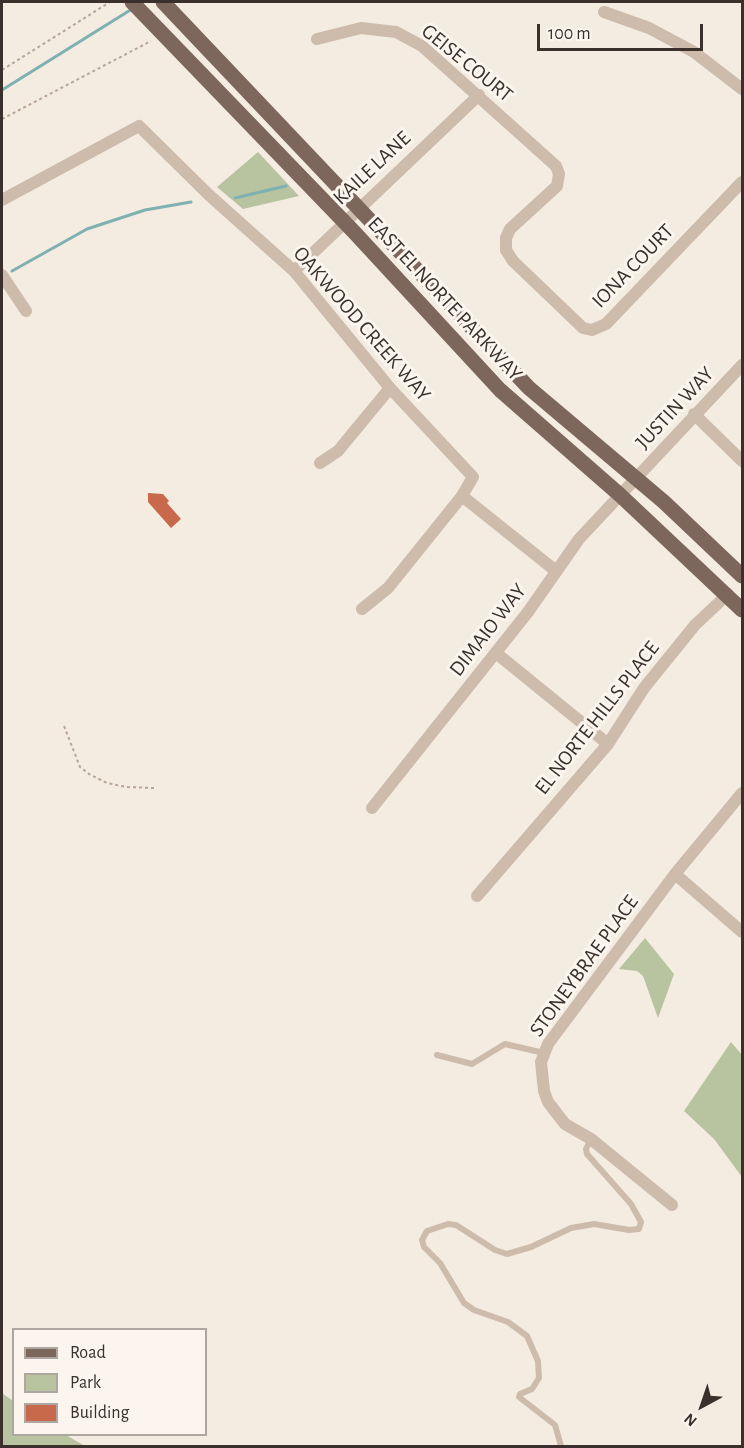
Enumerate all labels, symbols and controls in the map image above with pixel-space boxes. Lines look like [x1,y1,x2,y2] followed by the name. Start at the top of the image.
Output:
[540,12,706,50] scale bar
[416,18,518,108] street label: GEISE COURT
[548,25,591,43] text: 100 m
[328,126,416,210] street label: KAILE LANE
[362,212,528,386] street label: EAST EL NORTE PARKWAY
[587,219,679,313] street label: IONA COURT
[288,241,436,407] street label: OAKWOOD CREEK WAY
[631,362,719,454] street label: JUSTIN WAY
[444,579,532,681] street label: DIMAIO WAY
[529,636,665,800] street label: EL NORTE HILLS PLACE
[524,890,644,1042] street label: STONEYBRAE PLACE
[12,1328,207,1436] legend
[70,1344,106,1362] text: Road
[70,1374,101,1392] text: Park
[672,1376,732,1436] north arrow
[70,1404,129,1422] text: Building
[681,1410,700,1429] text: N

